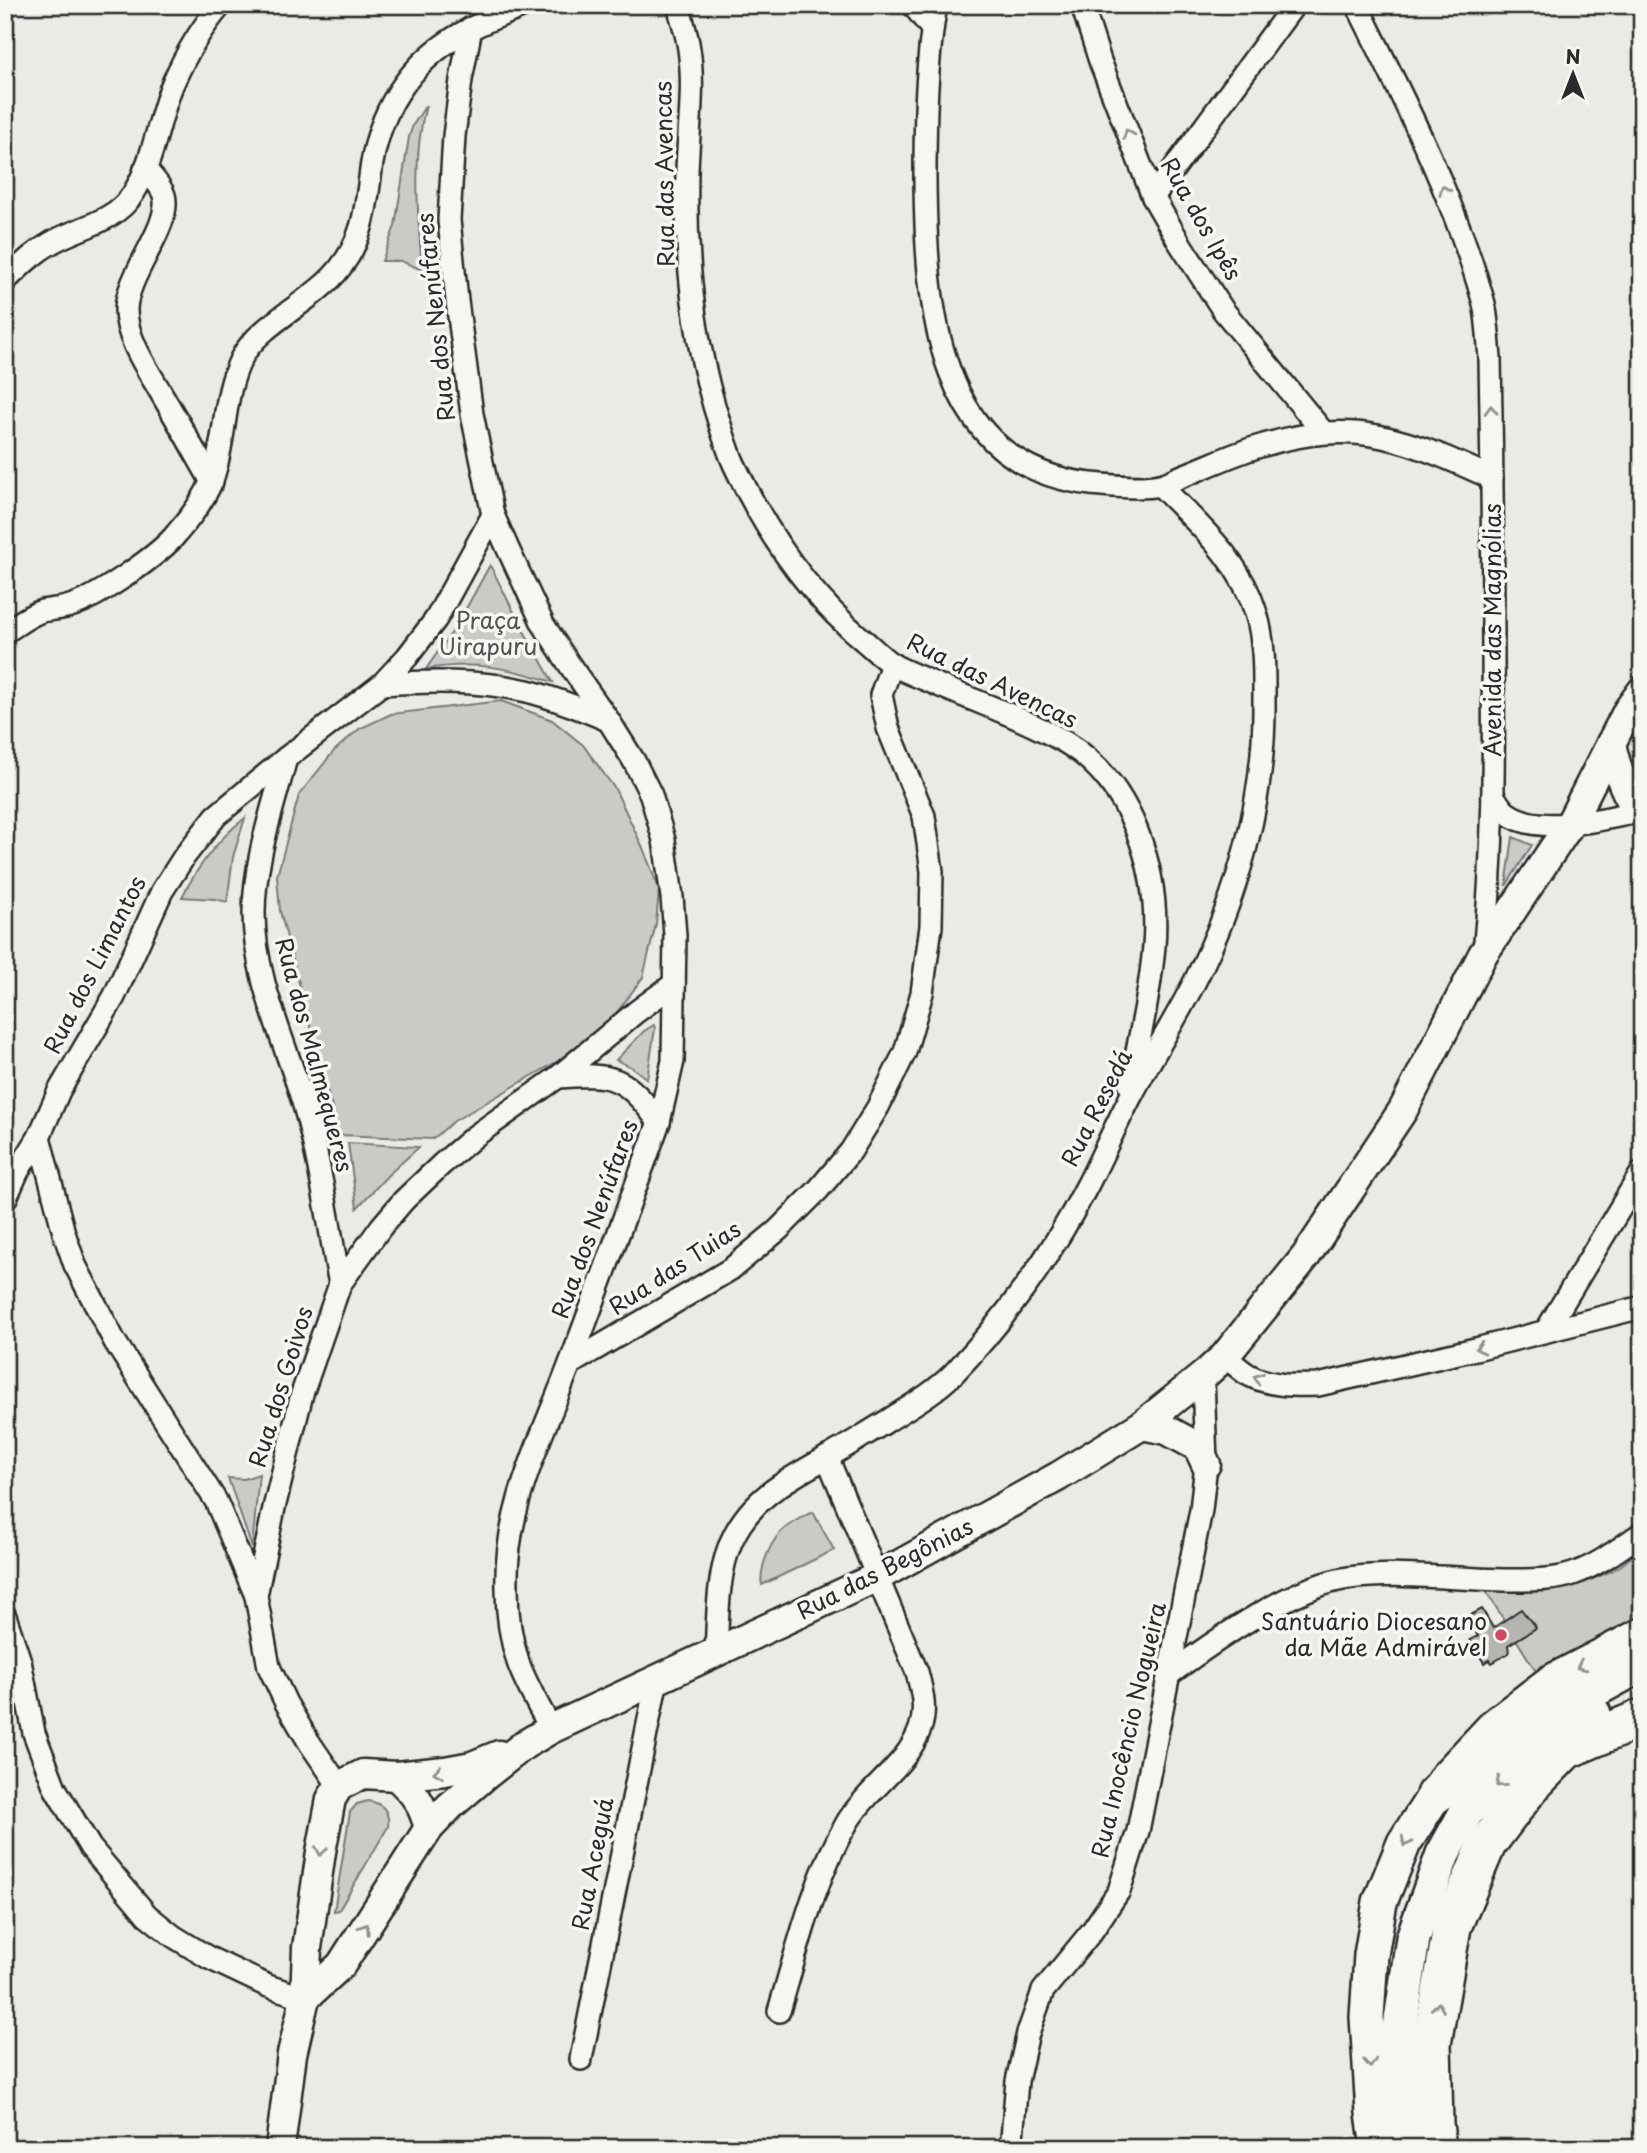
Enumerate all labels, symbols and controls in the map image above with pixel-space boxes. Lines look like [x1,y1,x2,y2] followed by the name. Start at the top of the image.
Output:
[1538,38,1608,108] north arrow
[1565,42,1581,70] text: N
[644,81,683,267] street label: Rua das Avencas
[1122,129,1136,141] one-way arrow
[1153,150,1252,286] street label: Rua dos Ipês
[1438,185,1452,197] one-way arrow
[406,211,463,423] street label: Rua dos Nenúfares
[1483,404,1499,415] one-way arrow
[1474,503,1509,757] street label: Avenida das Magnólias
[439,602,537,663] park label: Praça Uirapuru
[901,623,1084,736] street label: Rua das Avencas
[34,869,154,1059] street label: Rua dos Limantos
[267,934,364,1176] street label: Rua dos Malmequeres
[1051,1043,1140,1172] street label: Rua Resedá
[541,1114,646,1323] street label: Rua dos Nenúfares
[601,1211,747,1323] street label: Rua das Tuias
[238,1302,321,1471] street label: Rua dos Goivos
[1474,1340,1486,1354] one-way arrow
[1252,1372,1264,1386] one-way arrow
[790,1508,979,1627] street label: Rua das Begônias
[1081,1598,1174,1861] street label: Rua Inocêncio Nogueira
[1261,1603,1487,1664] place label: Santuário Diocesano da Mãe Admirável
[1493,1627,1509,1643] marker: Santuário Diocesano da Mãe Admirável
[1576,1658,1588,1672] one-way arrow
[432,1764,444,1779] one-way arrow
[1495,1775,1508,1787] one-way arrow
[562,1794,622,1933] street label: Rua Aceguá
[1401,1834,1414,1847] one-way arrow
[314,1845,329,1857] one-way arrow
[356,1922,369,1935] one-way arrow
[1430,2001,1445,2013] one-way arrow
[1362,2058,1377,2069] one-way arrow

